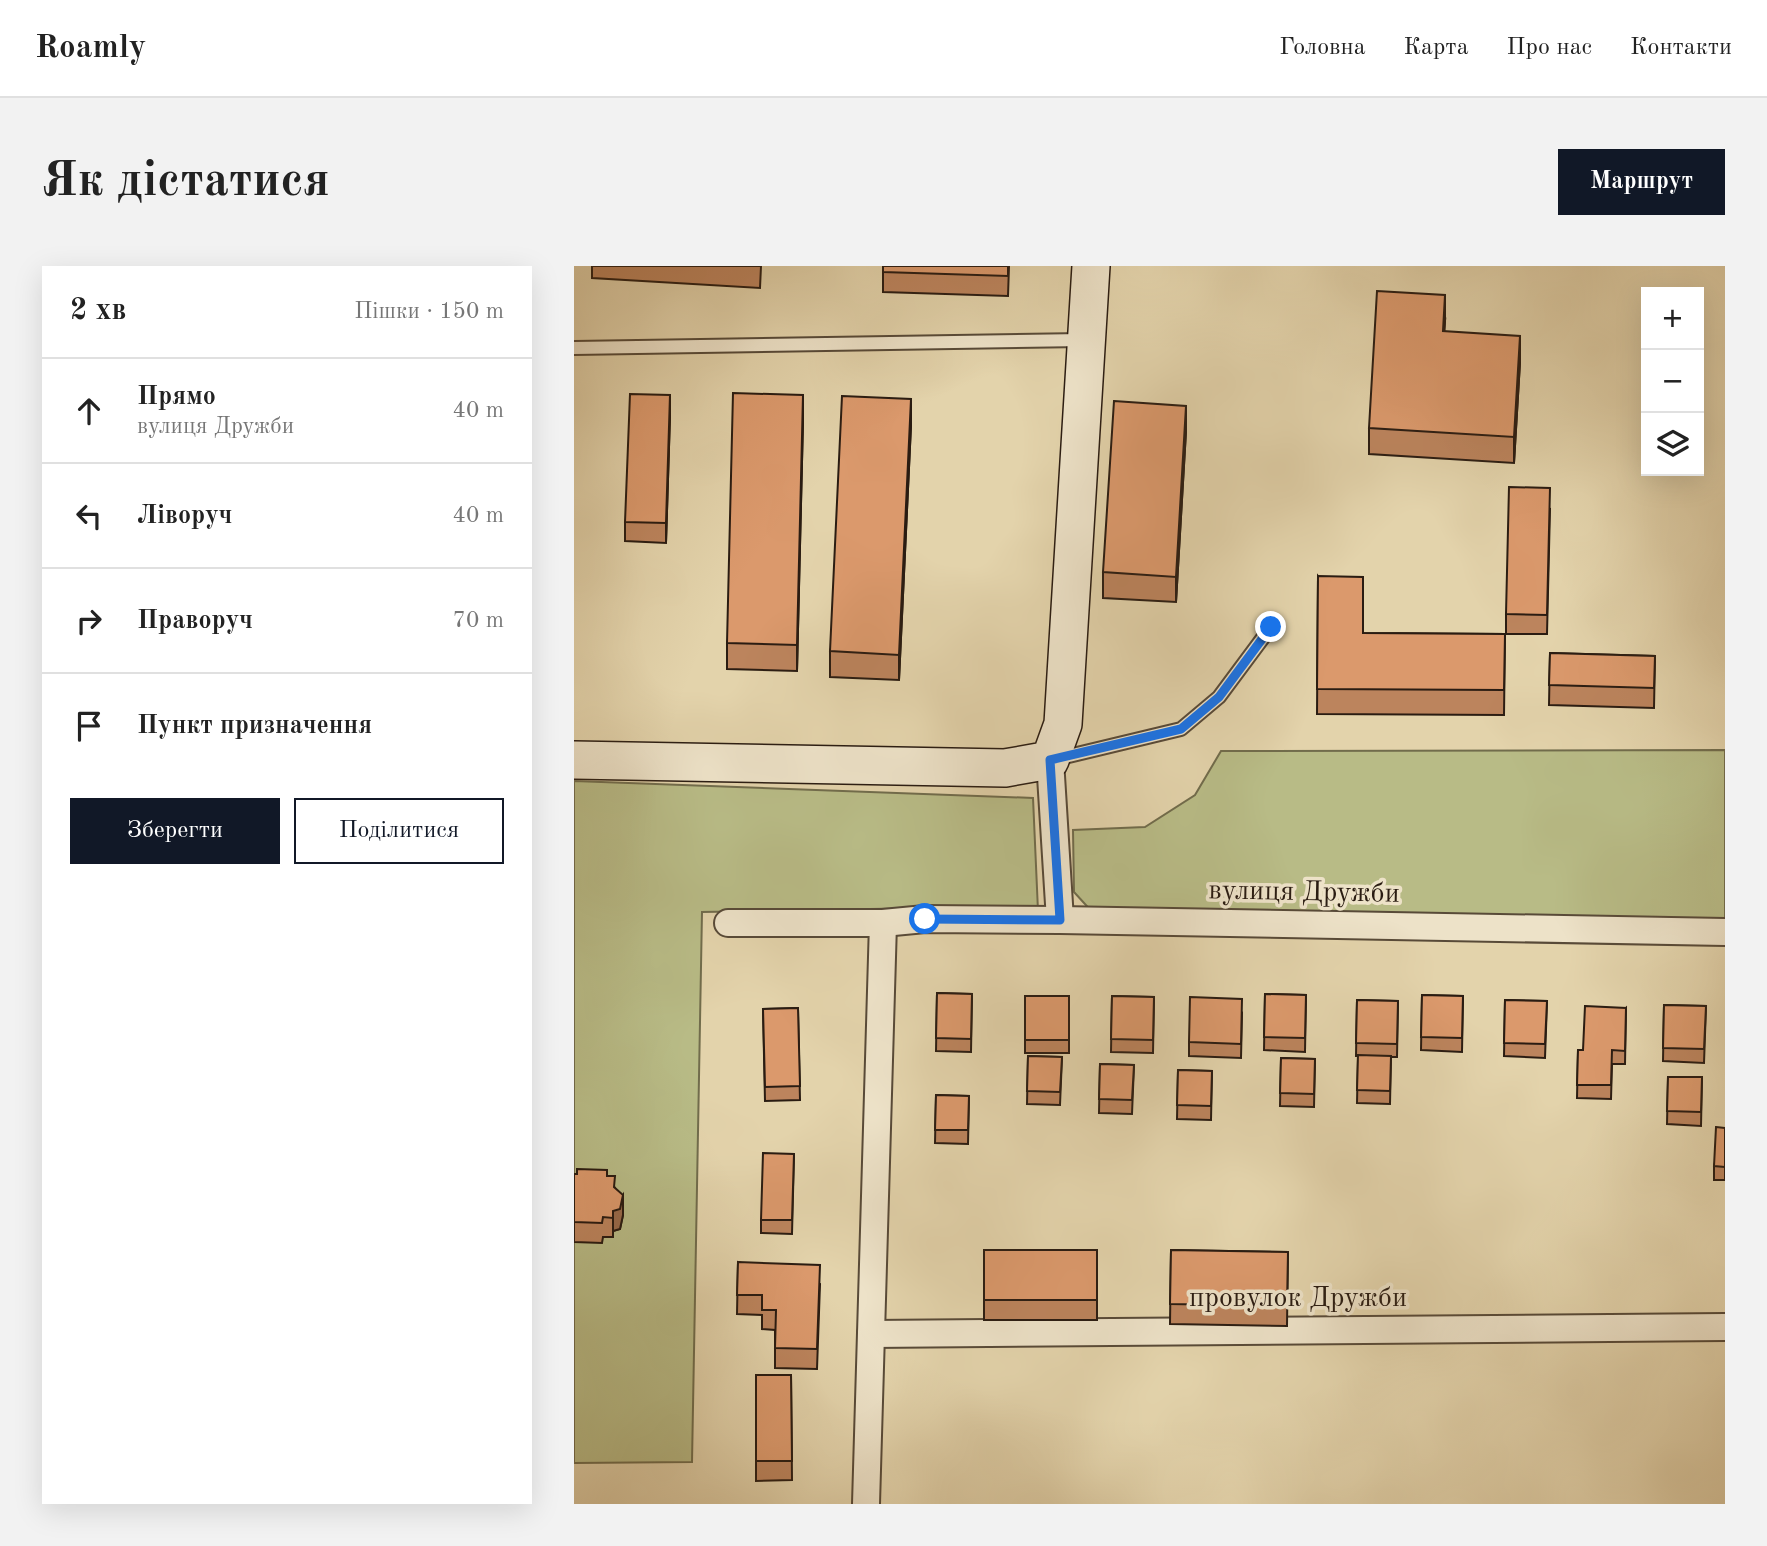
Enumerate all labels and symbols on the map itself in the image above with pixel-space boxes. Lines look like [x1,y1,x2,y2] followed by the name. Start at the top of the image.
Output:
[1255,611,1286,642] route end
[1208,877,1400,909] street label: вулиця Дружби
[909,903,940,934] route start
[1189,1285,1407,1313] street label: провулок Дружби

